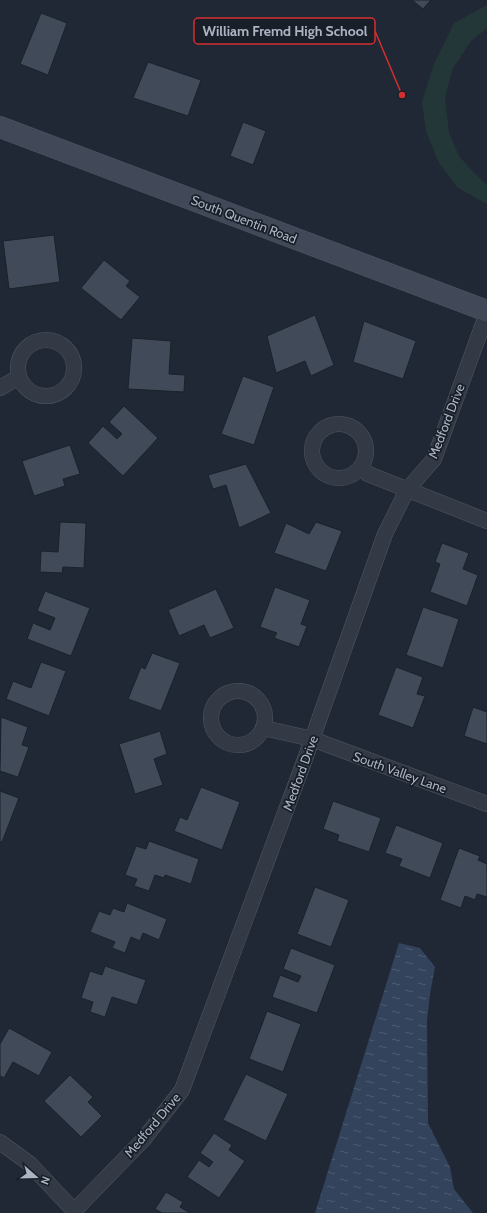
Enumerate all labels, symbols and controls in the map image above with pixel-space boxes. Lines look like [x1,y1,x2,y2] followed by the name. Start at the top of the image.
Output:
[194,18,375,44] callout: William Fremd High School
[203,22,368,40] text: William Fremd High School
[189,191,299,247] street label: South Quentin Road
[424,381,468,461] street label: Medford Drive
[279,733,321,813] street label: Medford Drive
[351,748,449,796] street label: South Valley Lane
[121,1089,184,1160] street label: Medford Drive
[16,1157,56,1197] north arrow
[37,1174,53,1186] text: N

